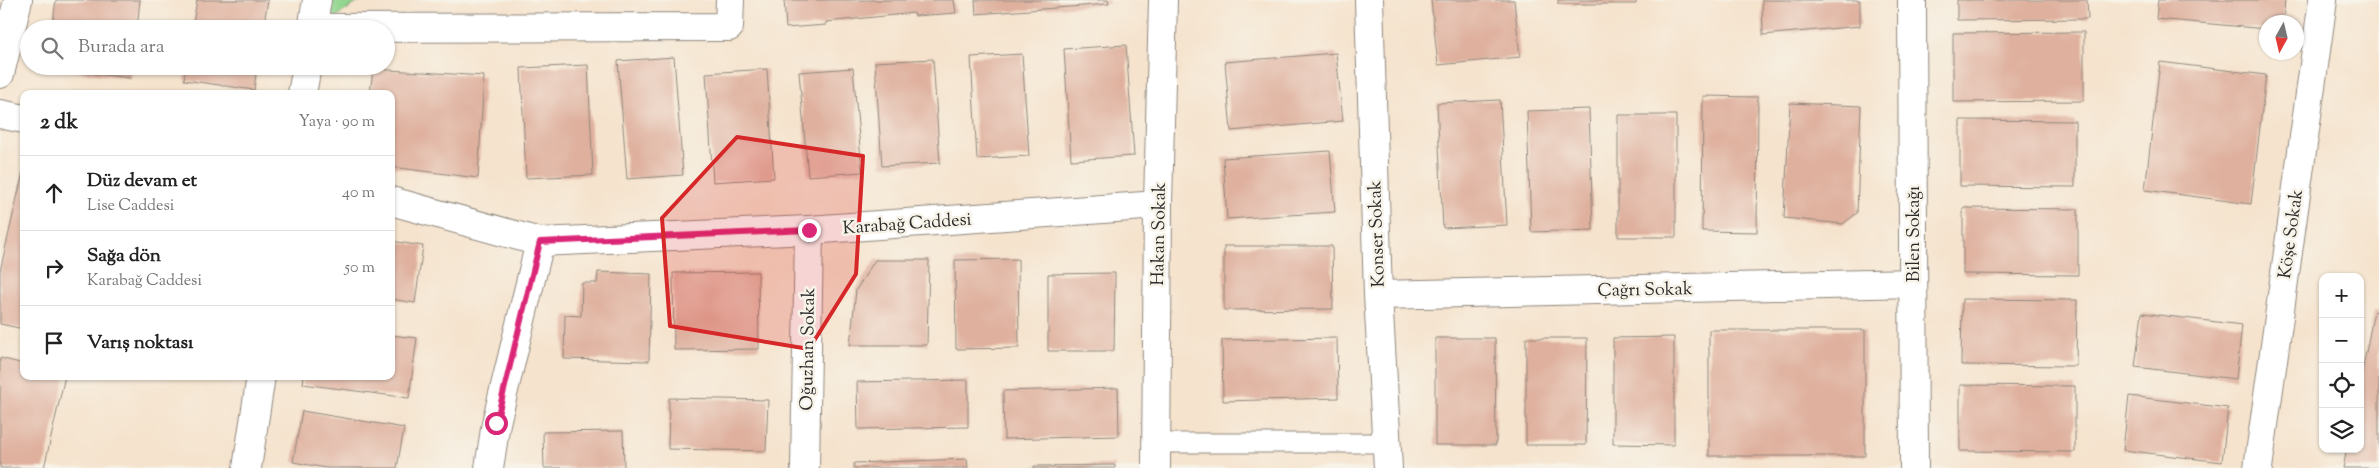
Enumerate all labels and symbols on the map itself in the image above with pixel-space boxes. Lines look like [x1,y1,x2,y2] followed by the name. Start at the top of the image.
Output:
[2259,15,2304,60] north arrow
[1363,180,1393,288] street label: Konser Sokak
[1146,182,1174,286] street label: Hakan Sokak
[1902,186,1928,282] street label: Bilen Sokağı
[2273,188,2311,281] street label: Köşe Sokak
[842,208,973,242] street label: Karabağ Caddesi
[798,219,821,242] route end
[1597,277,1693,305] street label: Çağrı Sokak
[795,287,823,411] street label: Oğuzhan Sokak
[485,412,508,435] route start

